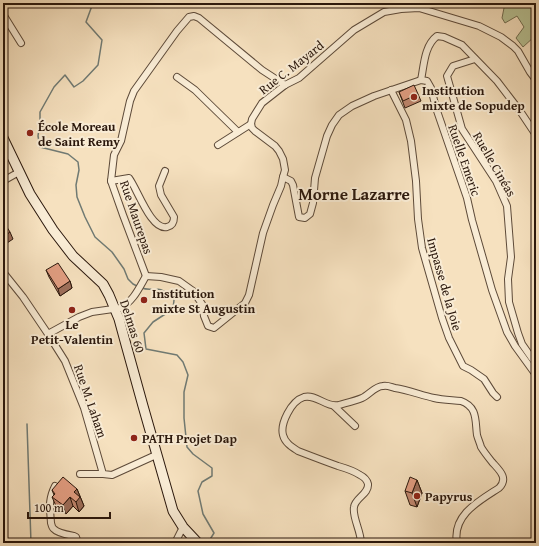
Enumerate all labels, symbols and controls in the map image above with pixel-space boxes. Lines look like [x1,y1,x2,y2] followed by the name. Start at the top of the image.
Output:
[255,36,328,99] street label: Rue C. Mayard
[422,81,525,115] place label: Institution mixte de Sopudep
[409,92,419,102] marker: Institution mixte de Sopudep
[38,117,120,151] place label: École Moreau de Saint Remy
[443,122,486,199] street label: Ruelle Emeric
[25,128,35,138] marker: École Moreau de Saint Remy
[468,128,521,200] street label: Ruelle Cinéas
[115,178,158,257] street label: Rue Maurepas
[298,181,410,206] district label: Morne Lazarre
[422,235,467,333] street label: Impasse de la Joie
[152,284,255,318] place label: Institution mixte St Augustin
[139,295,149,305] marker: Institution mixte St Augustin
[115,297,150,355] street label: Delmas 60
[67,305,77,315] marker: Le Petit-Valentin
[31,315,113,349] place label: Le Petit-Valentin
[69,362,112,441] street label: Rue M. Laham
[142,429,237,448] place label: PATH Projet Dap
[129,433,139,443] marker: PATH Projet Dap
[425,487,473,506] place label: Papyrus
[412,491,422,501] marker: Papyrus
[28,494,110,520] scale bar
[34,499,64,516] text: 100 m

